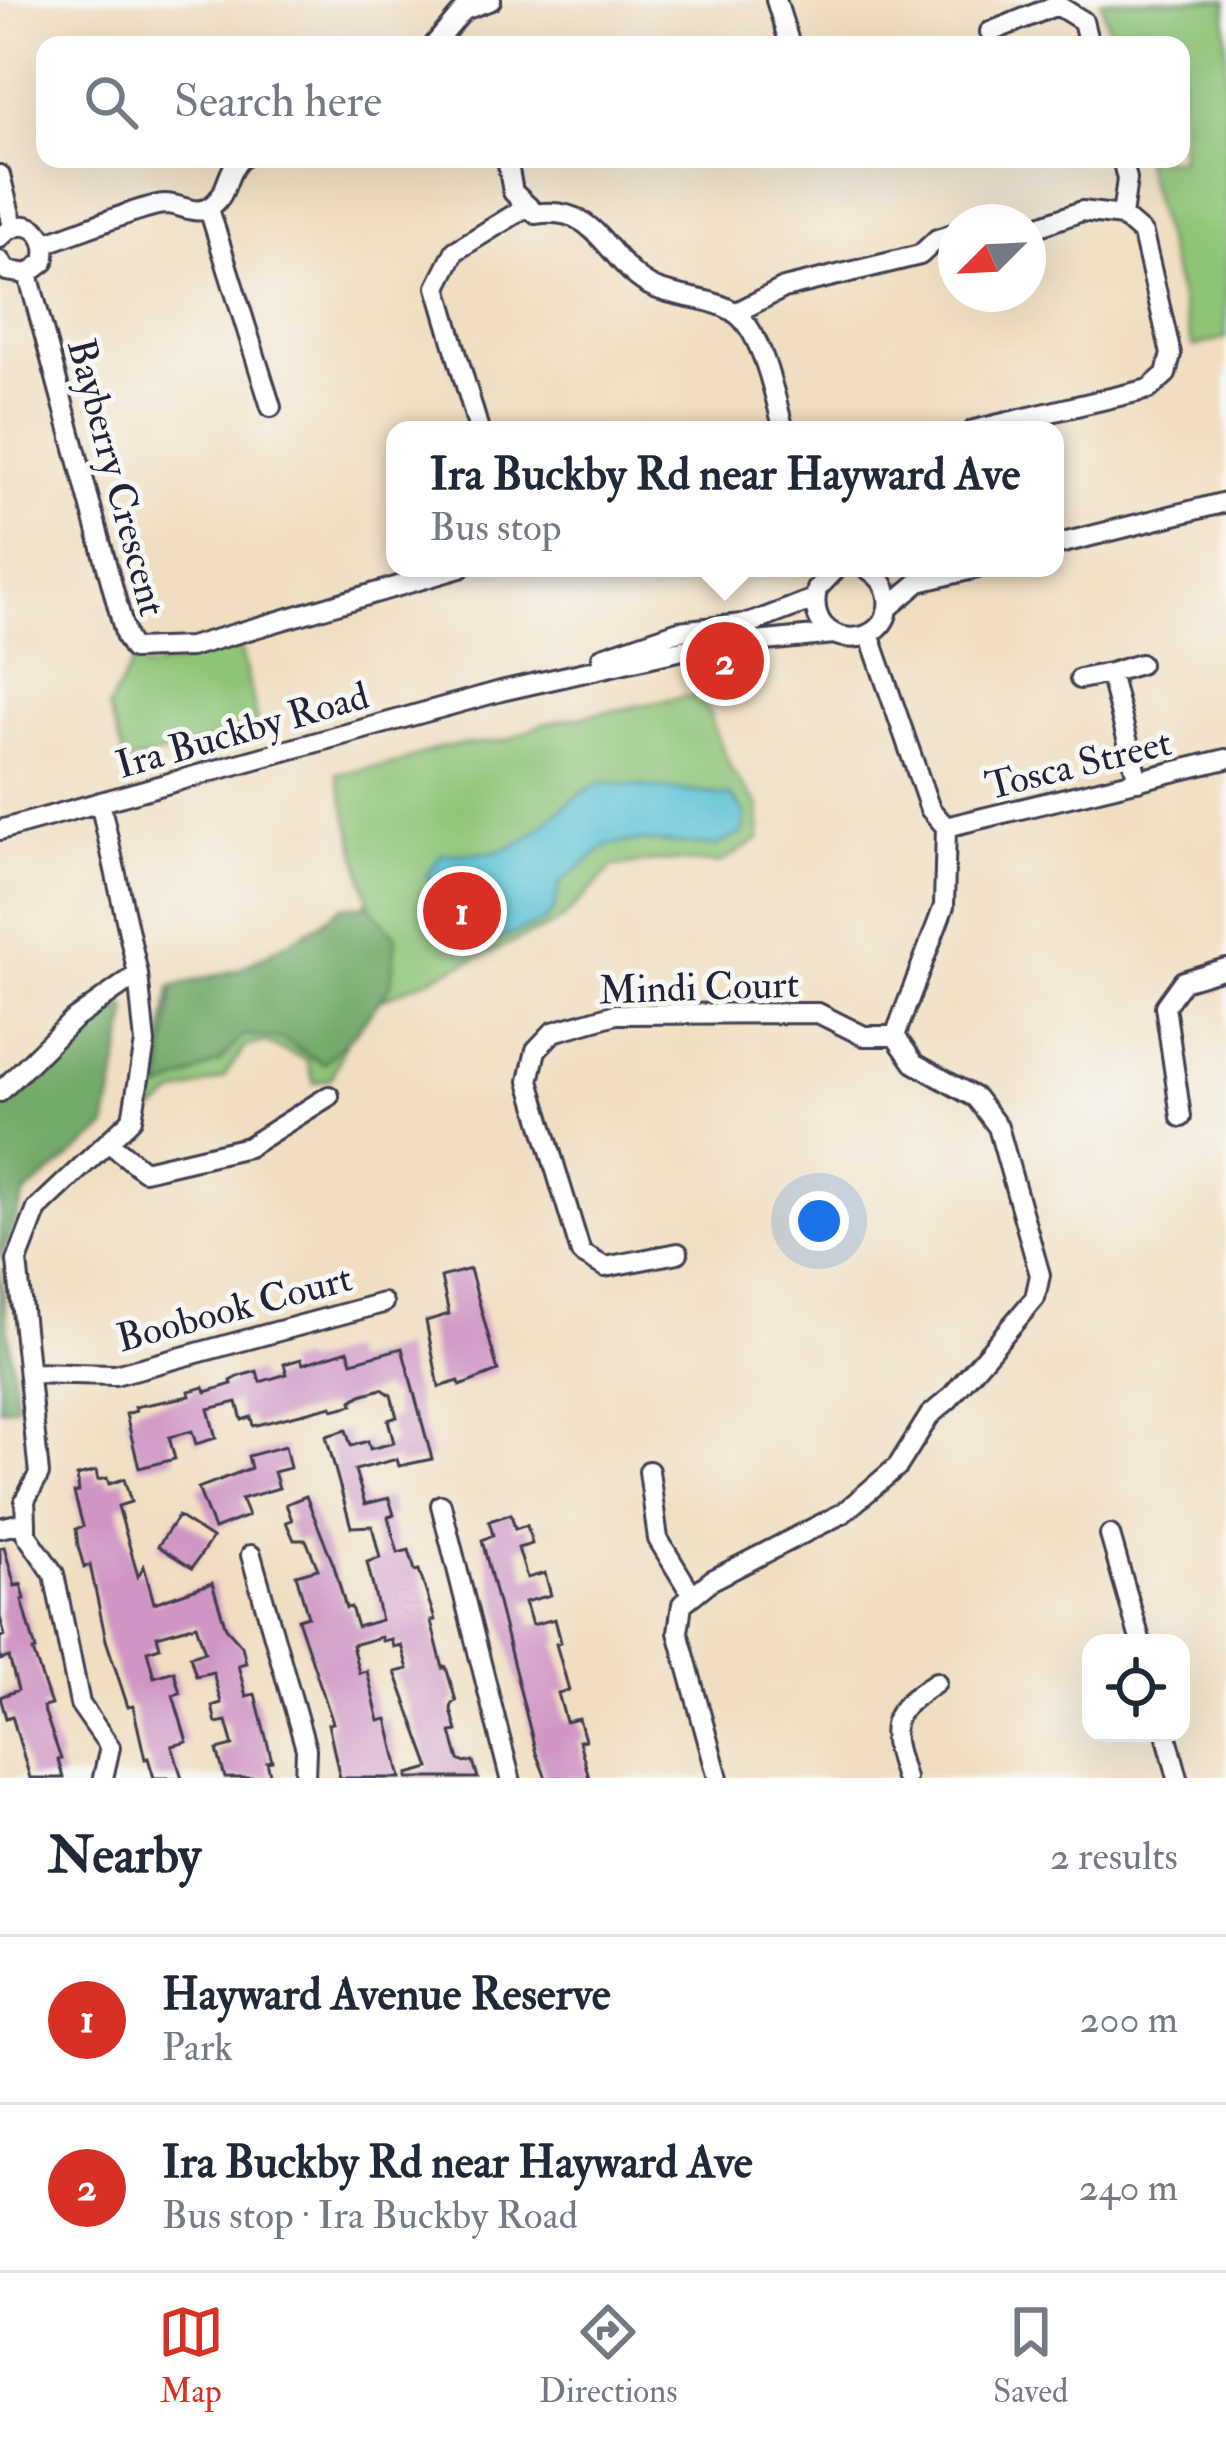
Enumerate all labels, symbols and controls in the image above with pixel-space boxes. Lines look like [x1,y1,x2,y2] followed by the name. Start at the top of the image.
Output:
[36,36,1190,168] search box
[78,69,144,135] icon: search
[174,74,382,130] text: Search here
[938,204,1046,312] north arrow
[56,333,177,621] street label: Bayberry Crescent
[386,421,1064,577] popup
[430,447,1020,503] text: Ira Buckby Rd near Hayward Ave
[430,503,561,552] text: Bus stop
[686,616,764,706] pin: 2
[111,671,374,790] street label: Ira Buckby Road
[980,718,1176,811] street label: Tosca Street
[423,866,501,956] pin: 1
[598,960,800,1015] street label: Mindi Court
[789,1191,849,1251] your location
[112,1254,357,1363] street label: Boobook Court
[1082,1634,1190,1742] map controls
[1082,1634,1190,1742] button: locate
[48,1824,201,1888] text: Nearby
[1050,1832,1178,1881] text: 2 results
[162,1967,611,2023] text: Hayward Avenue Reserve
[80,1995,94,2044] text: 1
[1080,1995,1178,2044] text: 200 m
[162,2023,233,2072] text: Park
[162,2135,753,2191] text: Ira Buckby Rd near Hayward Ave
[77,2163,97,2212] text: 2
[1079,2163,1178,2212] text: 240 m
[162,2191,578,2240] text: Bus stop · Ira Buckby Road
[158,2299,224,2412] tab: Map
[539,2299,678,2412] tab: Directions
[993,2299,1068,2412] tab: Saved

